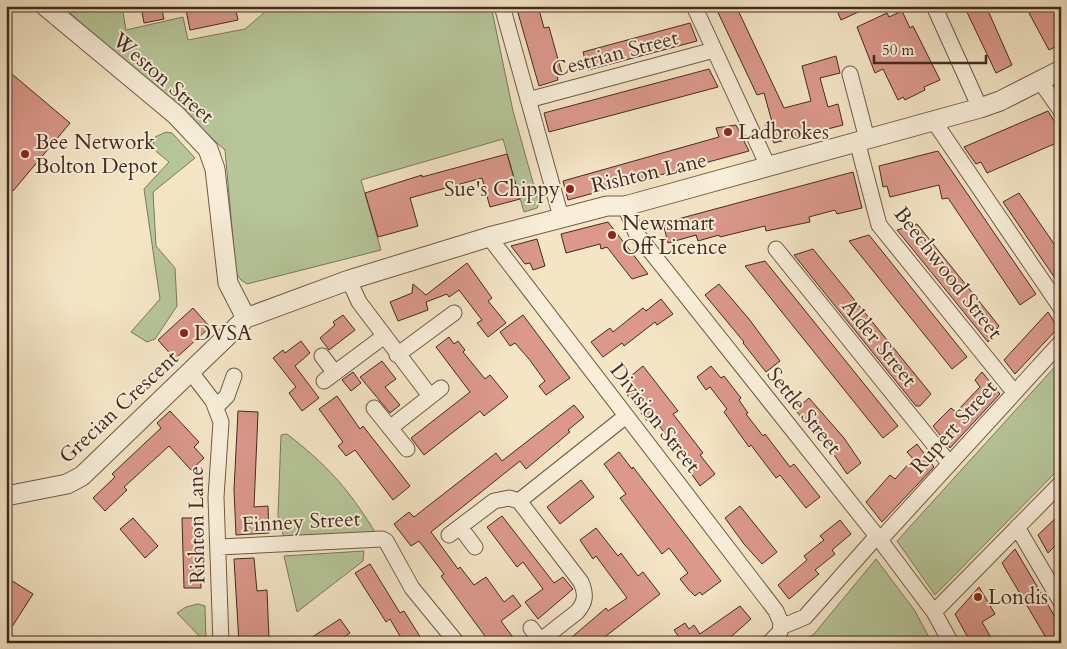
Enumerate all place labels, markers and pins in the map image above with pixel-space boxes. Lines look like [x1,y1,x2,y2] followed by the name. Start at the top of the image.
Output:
[738,118,829,147] place label: Ladbrokes
[722,126,734,138] marker: Ladbrokes
[35,128,158,181] place label: Bee Network Bolton Depot
[19,148,31,160] marker: Bee Network Bolton Depot
[444,175,560,204] place label: Sue's Chippy
[564,183,576,195] marker: Sue's Chippy
[622,209,727,262] place label: Newsmart Off Licence
[606,229,618,241] marker: Newsmart Off Licence
[194,319,252,348] place label: DVSA
[178,327,190,339] marker: DVSA
[988,583,1048,612] place label: Londis
[972,591,984,603] marker: Londis

